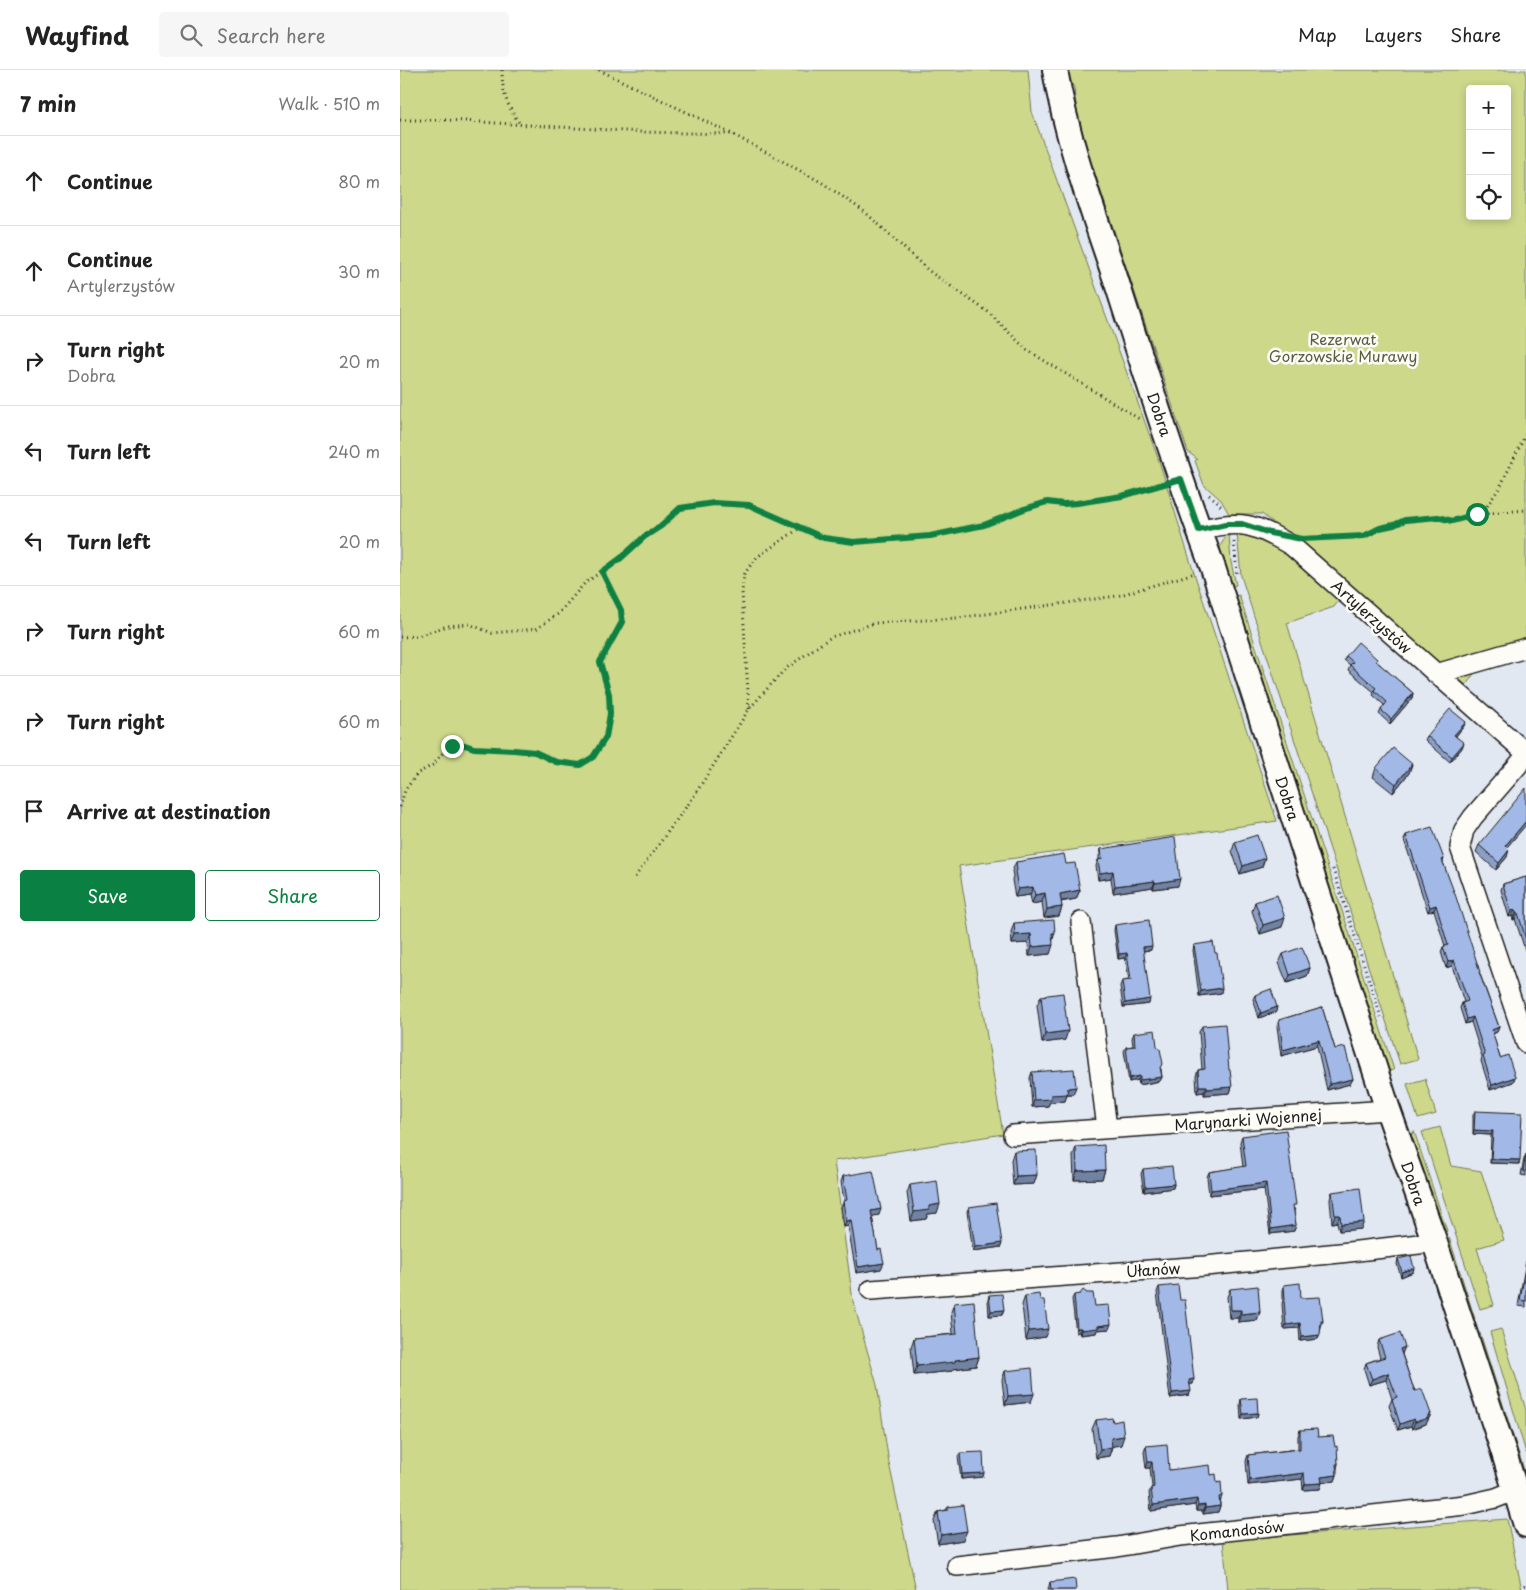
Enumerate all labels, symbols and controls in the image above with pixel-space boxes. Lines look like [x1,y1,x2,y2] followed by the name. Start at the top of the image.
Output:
[159,12,509,57] search box
[25,17,129,53] text: Wayfind
[177,21,205,49] icon: search
[217,21,325,49] text: Search here
[1298,21,1337,48] text: Map
[1365,21,1422,48] text: Layers
[1450,21,1501,48] text: Share
[1466,85,1511,220] map controls
[1466,85,1511,130] button: +
[20,87,76,119] text: 7 min
[278,91,380,115] text: Walk · 510 m
[1466,130,1511,175] button: −
[20,167,48,195] icon: ahead
[67,167,153,195] text: Continue
[338,169,380,193] text: 80 m
[1466,175,1511,220] button: locate
[67,245,153,273] text: Continue
[20,257,48,285] icon: ahead
[338,259,380,283] text: 30 m
[67,273,175,297] text: Artylerzystów
[1269,327,1417,367] park label: Rezerwat Gorzowskie Murawy
[67,335,165,363] text: Turn right
[20,347,48,375] icon: right
[339,349,380,373] text: 20 m
[67,363,116,387] text: Dobra
[1142,389,1179,440] street label: Dobra
[20,437,48,465] icon: left
[67,437,151,465] text: Turn left
[328,439,380,463] text: 240 m
[1466,503,1489,526] route start
[20,527,48,555] icon: left
[67,527,151,555] text: Turn left
[339,529,380,553] text: 20 m
[1327,574,1418,659] street label: Artylerzystów
[20,617,48,645] icon: right
[67,617,165,645] text: Turn right
[338,619,380,643] text: 60 m
[20,707,48,735] icon: right
[67,707,165,735] text: Turn right
[338,709,380,733] text: 60 m
[441,735,464,758] route end
[1270,773,1306,824] street label: Dobra
[20,797,48,825] icon: arrive
[67,797,271,825] text: Arrive at destination
[20,870,195,921] button: Save
[205,870,380,921] button: Share
[1173,1102,1323,1136] street label: Marynarki Wojennej
[1396,1158,1433,1209] street label: Dobra
[1125,1256,1181,1282] street label: Ułanów
[1189,1514,1285,1546] street label: Komandosów

